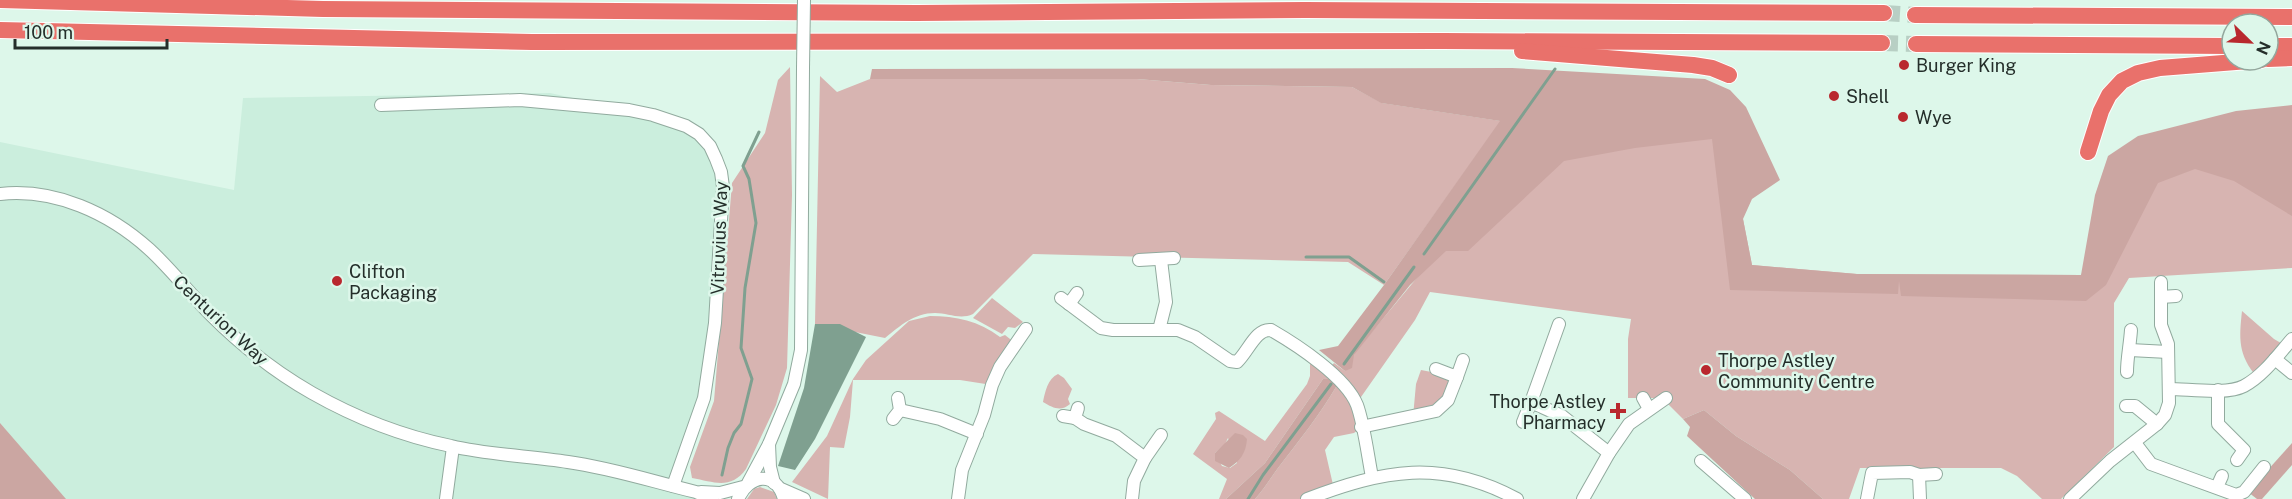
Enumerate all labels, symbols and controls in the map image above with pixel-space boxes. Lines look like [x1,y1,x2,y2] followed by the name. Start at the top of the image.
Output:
[15,12,166,50] scale bar
[2220,12,2280,72] north arrow
[24,22,73,43] text: 100 m
[2252,38,2274,57] text: N
[1916,55,2016,76] place label: Burger King
[1897,58,1911,72] marker: Burger King
[1846,86,1889,107] place label: Shell
[1827,89,1841,103] marker: Shell
[1915,107,1952,128] place label: Wye
[1896,110,1910,124] marker: Wye
[707,180,731,295] street label: Vitruvius Way
[349,261,437,303] place label: Clifton Packaging
[169,271,273,369] street label: Centurion Way
[330,274,344,288] marker: Clifton Packaging
[1718,350,1875,392] place label: Thorpe Astley Community Centre
[1699,363,1713,377] marker: Thorpe Astley Community Centre
[1489,391,1606,433] place label: Thorpe Astley Pharmacy
[1611,404,1625,418] marker: Thorpe Astley Pharmacy

